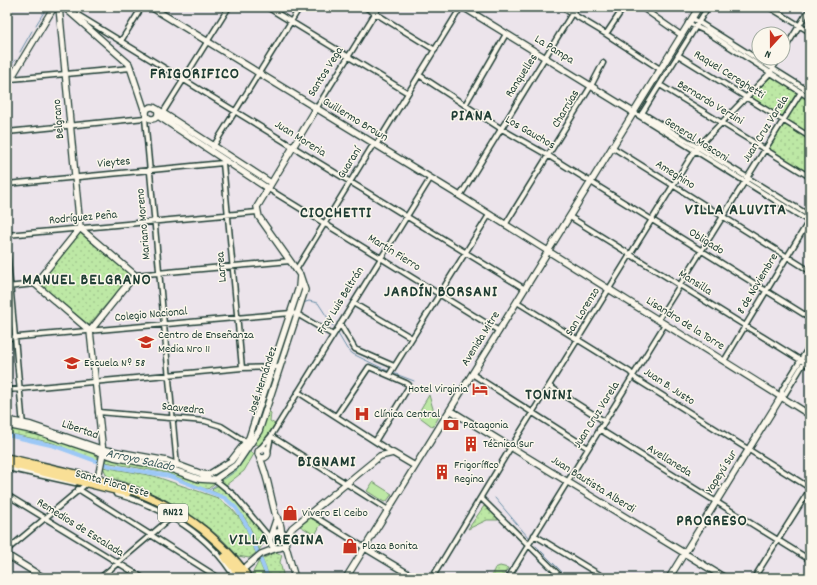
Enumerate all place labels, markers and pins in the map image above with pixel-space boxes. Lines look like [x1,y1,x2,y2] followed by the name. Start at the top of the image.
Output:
[158,327,254,358] place label: Centro de Enseñanza Media Nro 11
[137,333,155,351] school or university icon: Centro de Enseñanza Media Nro 11
[63,354,81,372] school or university icon: Escuela Nº 58
[84,355,146,372] place label: Escuela Nº 58
[471,380,489,398] hotel icon: Hotel Virginia
[408,381,468,398] place label: Hotel Virginia
[353,405,371,423] hospital icon: Clínica Central
[374,406,440,423] place label: Clínica Central
[442,416,460,434] bank icon: Patagonia
[463,417,508,434] place label: Patagonia
[462,435,480,453] building icon: Técnica Sur
[483,436,534,453] place label: Técnica Sur
[454,457,499,488] place label: Frigorífico Regina
[433,463,451,481] building icon: Frigorífico Regina
[281,504,299,522] shop icon: Vivero El Ceibo
[302,505,368,522] place label: Vivero El Ceibo
[341,537,359,555] shop icon: Plaza Bonita
[362,538,418,555] place label: Plaza Bonita

